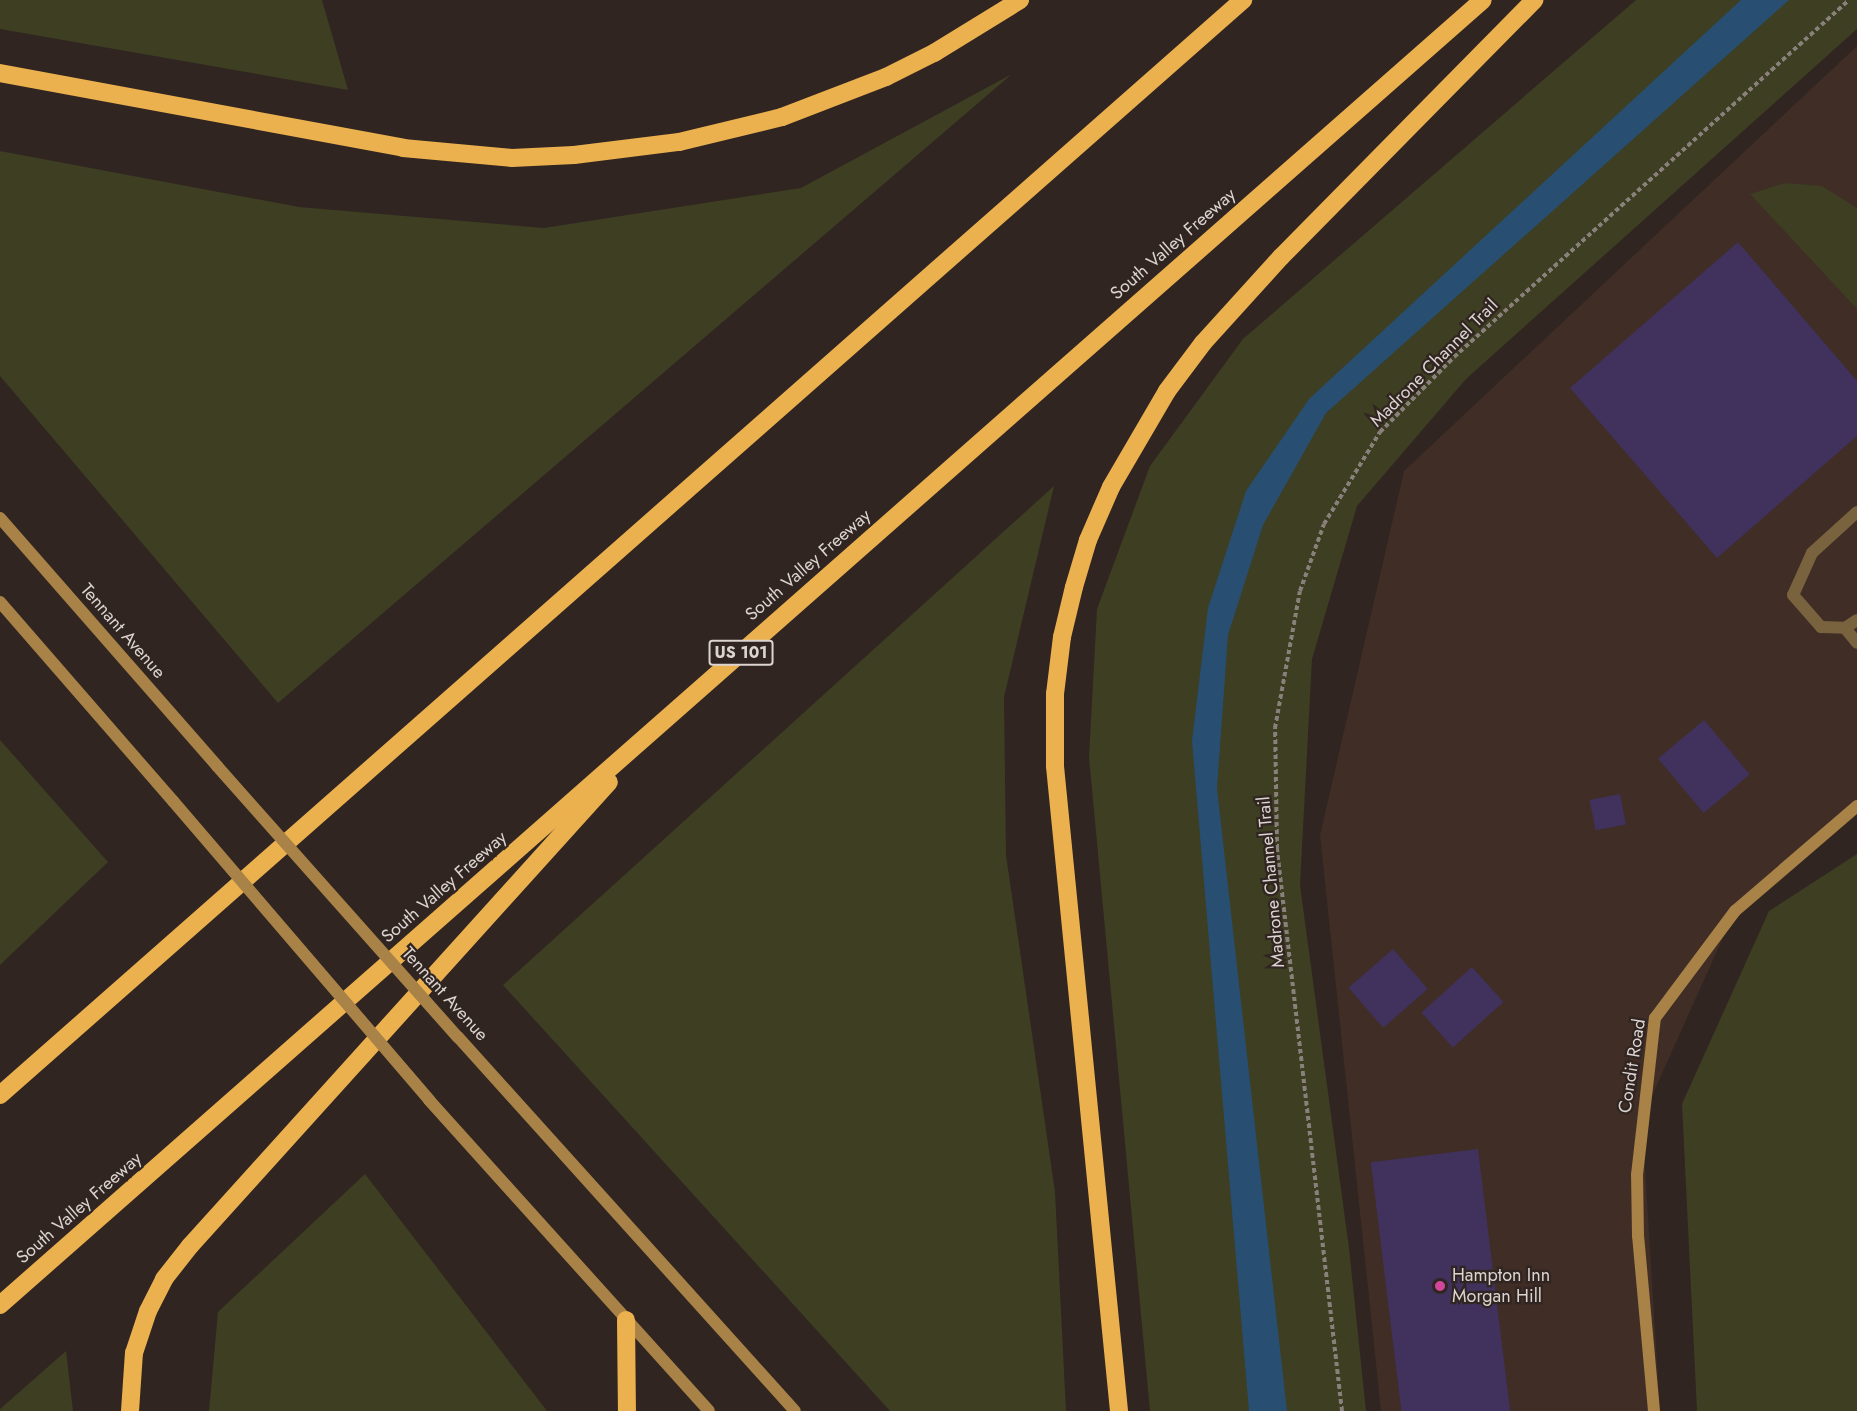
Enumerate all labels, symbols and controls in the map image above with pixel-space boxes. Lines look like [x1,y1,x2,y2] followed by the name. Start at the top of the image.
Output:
[1106,184,1240,304] street label: South Valley Freeway
[1366,295,1502,431] street label: Madrone Channel Trail
[741,505,875,625] street label: South Valley Freeway
[76,579,170,683] street label: Tennant Avenue
[708,640,774,666] road number: US 101
[1253,795,1289,969] street label: Madrone Channel Trail
[377,827,511,947] street label: South Valley Freeway
[397,943,493,1045] street label: Tennant Avenue
[1614,1017,1650,1115] street label: Condit Road
[12,1148,146,1268] street label: South Valley Freeway
[1452,1265,1550,1308] place label: Hampton Inn Morgan Hill
[1433,1279,1447,1293] marker: Hampton Inn Morgan Hill

